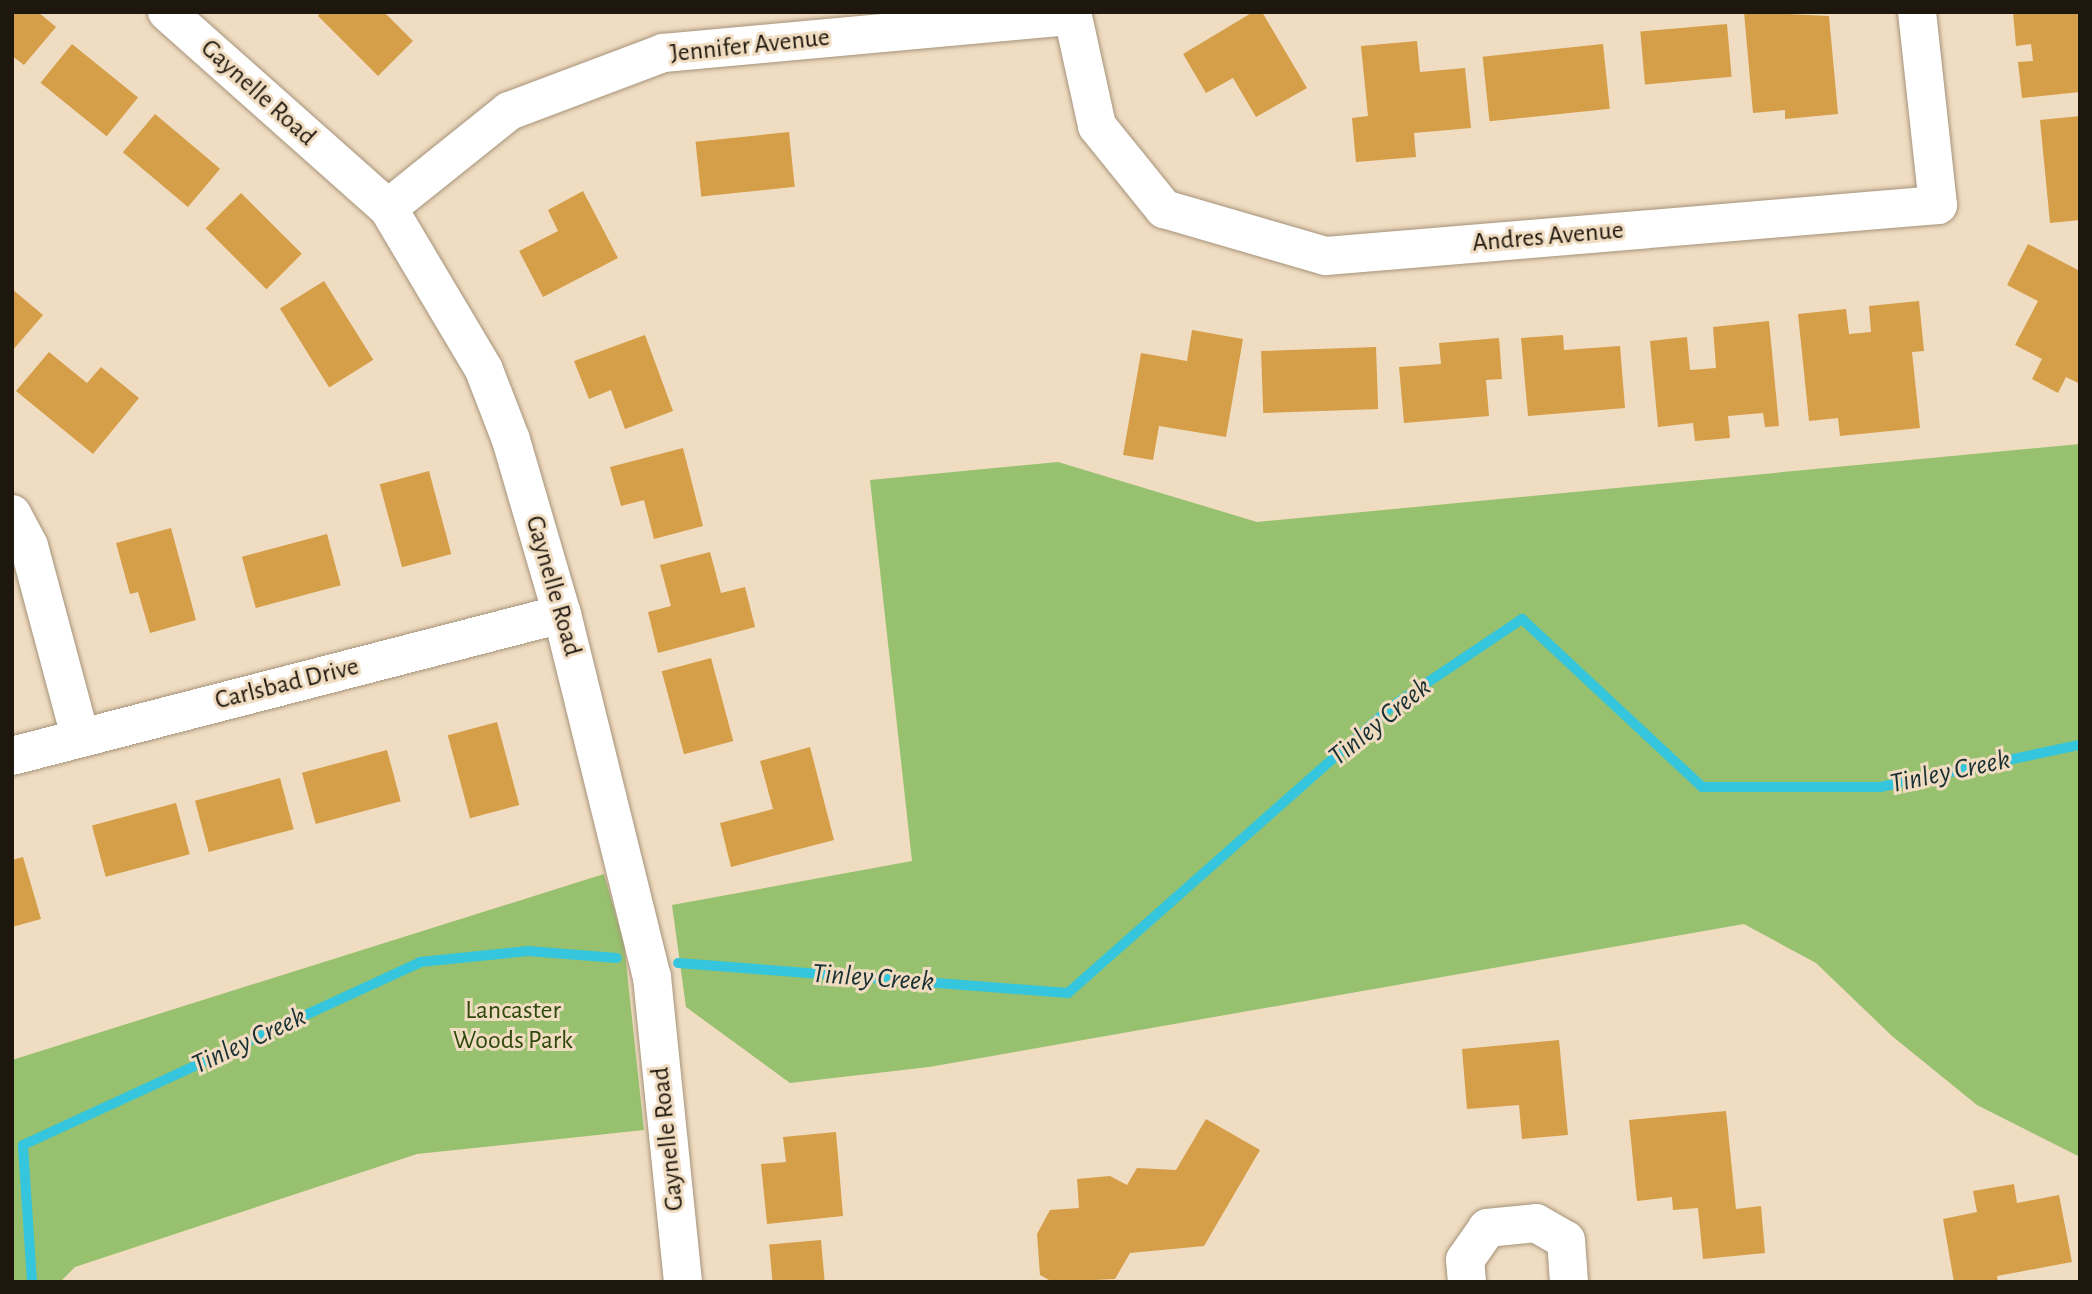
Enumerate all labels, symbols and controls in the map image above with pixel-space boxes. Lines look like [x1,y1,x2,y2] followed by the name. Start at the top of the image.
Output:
[669,22,831,70] street label: Jennifer Avenue
[194,33,322,153] street label: Gaynelle Road
[1471,215,1625,259] street label: Andres Avenue
[518,512,588,660] street label: Gaynelle Road
[212,651,362,717] street label: Carlsbad Drive
[1322,671,1438,773] water label: Tinley Creek
[1887,743,2013,801] water label: Tinley Creek
[811,957,935,999] water label: Tinley Creek
[453,995,573,1056] park label: Lancaster Woods Park
[187,1000,311,1082] water label: Tinley Creek
[645,1066,691,1212] street label: Gaynelle Road

